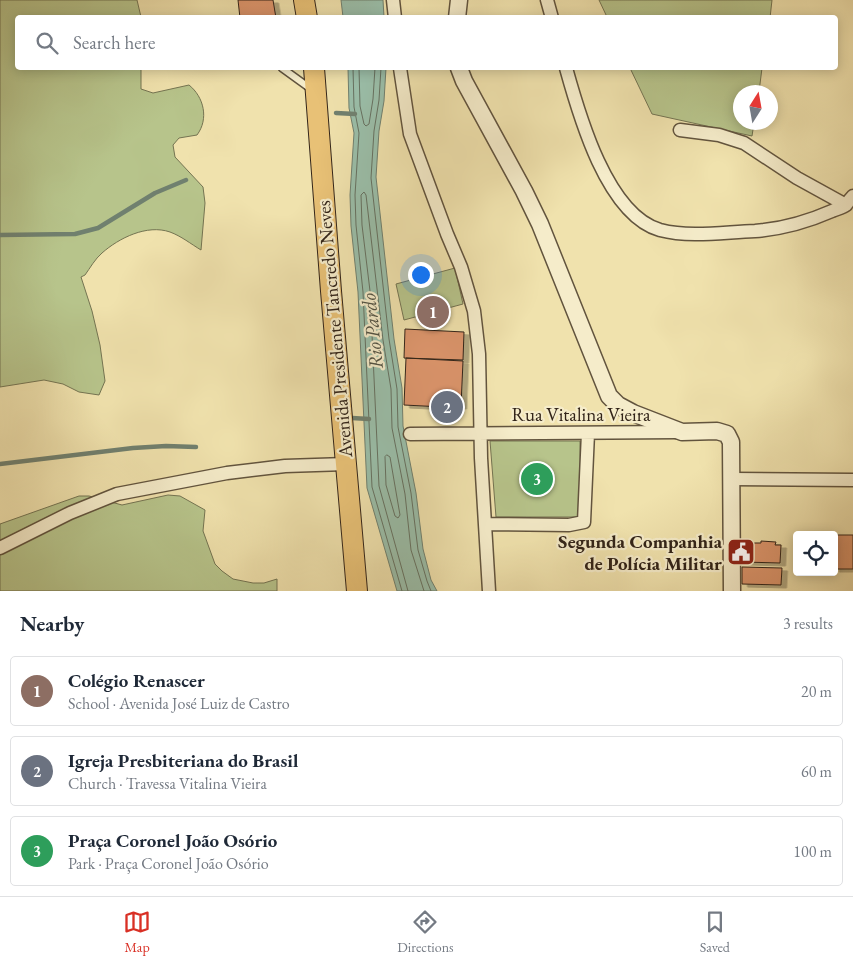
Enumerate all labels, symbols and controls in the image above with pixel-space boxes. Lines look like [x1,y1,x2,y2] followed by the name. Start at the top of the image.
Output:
[15,15,838,70] search box
[33,29,61,57] icon: search
[73,30,155,55] text: Search here
[733,85,778,130] north arrow
[311,199,358,460] street label: Avenida Presidente Tancredo Neves
[408,262,434,288] your location
[355,291,389,370] water label: Rio Pardo
[417,293,449,331] pin: 1
[431,388,463,426] pin: 2
[511,402,651,427] street label: Rua Vitalina Vieira
[521,460,553,498] pin: 3
[558,529,723,576] place label: Segunda Companhia de Polícia Militar
[793,531,838,576] map controls
[793,531,838,576] button: locate
[726,537,756,567] public building icon: Segunda Companhia de Polícia Militar
[20,610,84,637] text: Nearby
[783,613,833,634] text: 3 results
[68,668,205,693] text: Colégio Renascer
[33,681,41,702] text: 1
[801,681,832,702] text: 20 m
[68,693,290,714] text: School · Avenida José Luiz de Castro
[68,748,298,773] text: Igreja Presbiteriana do Brasil
[33,761,41,782] text: 2
[801,761,832,782] text: 60 m
[68,773,267,794] text: Church · Travessa Vitalina Vieira
[68,828,277,853] text: Praça Coronel João Osório
[33,841,41,862] text: 3
[793,841,832,862] text: 100 m
[68,853,269,874] text: Park · Praça Coronel João Osório
[123,908,151,956] tab: Map
[397,908,454,956] tab: Directions
[700,908,730,956] tab: Saved

